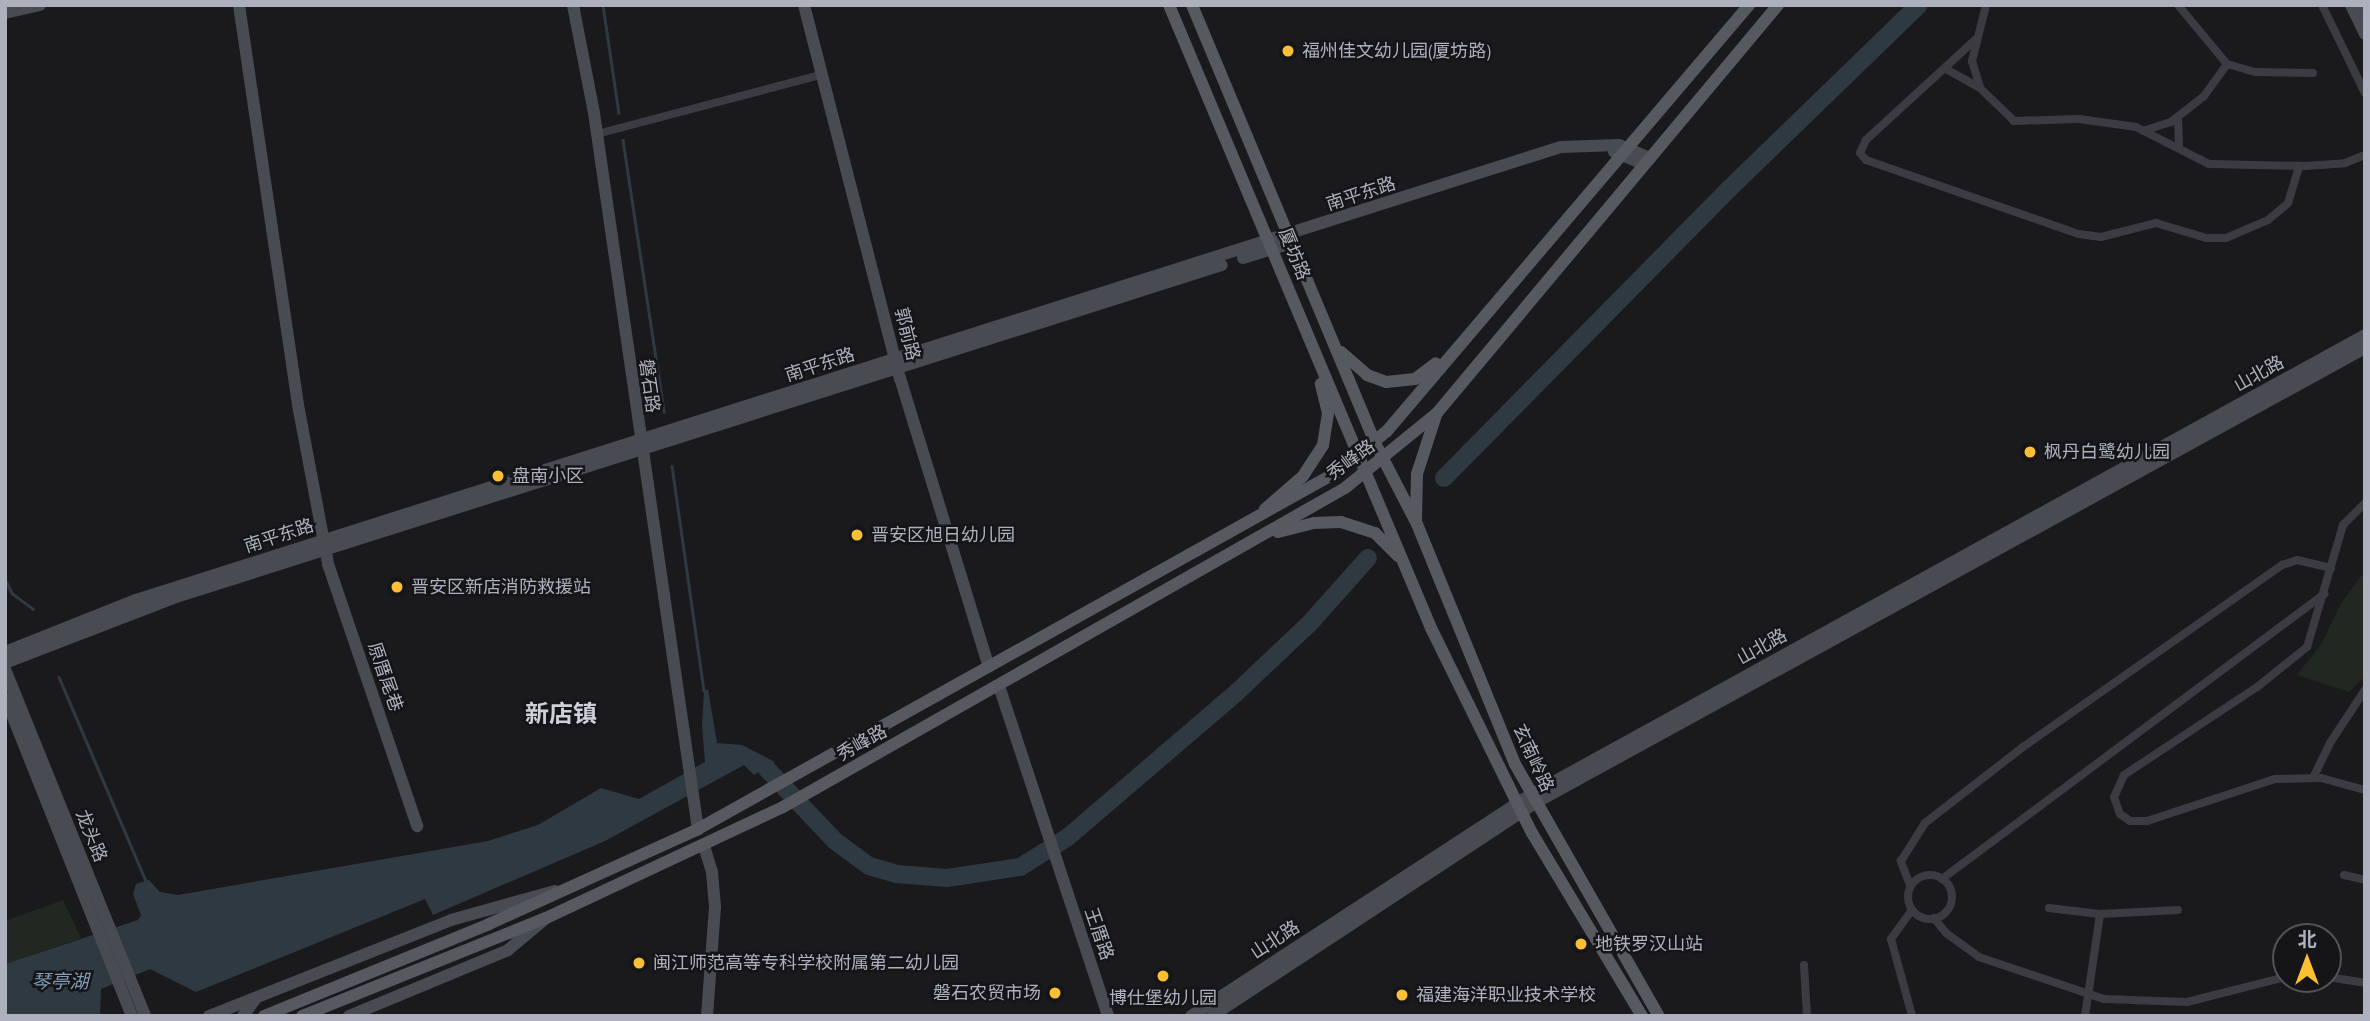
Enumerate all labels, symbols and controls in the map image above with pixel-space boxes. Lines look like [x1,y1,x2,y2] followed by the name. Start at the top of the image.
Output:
[1302,40,1490,62] place label: 福州佳文幼儿园(厦坊路)
[1280,43,1296,59] marker: 福州佳文幼儿园(厦坊路)
[1323,173,1399,215] street label: 南平东路
[1274,225,1314,283] street label: 厦坊路
[890,305,924,363] street label: 郭前路
[782,344,858,386] street label: 南平东路
[2230,351,2288,397] street label: 山北路
[635,358,663,414] street label: 磐石路
[1323,435,1379,485] street label: 秀峰路
[2044,441,2170,463] place label: 枫丹白鹭幼儿园
[2022,444,2038,460] marker: 枫丹白鹭幼儿园
[512,465,584,487] place label: 盘南小区
[490,468,506,484] marker: 盘南小区
[241,515,317,557] street label: 南平东路
[871,524,1015,546] place label: 晋安区旭日幼儿园
[849,527,865,543] marker: 晋安区旭日幼儿园
[411,576,591,598] place label: 晋安区新店消防救援站
[389,579,405,595] marker: 晋安区新店消防救援站
[1733,624,1791,670] street label: 山北路
[363,639,407,715] street label: 原厝尾巷
[525,700,597,728] district label: 新店镇
[833,720,891,766] street label: 秀峰路
[1508,721,1558,795] street label: 玄南岭路
[71,807,111,865] street label: 龙头路
[1080,905,1118,963] street label: 王厝路
[1246,916,1304,964] street label: 山北路
[2272,923,2342,993] north arrow
[2297,927,2317,951] text: 北
[1595,933,1703,955] place label: 地铁罗汉山站
[1573,936,1589,952] marker: 地铁罗汉山站
[653,952,959,974] place label: 闽江师范高等专科学校附属第二幼儿园
[631,955,647,971] marker: 闽江师范高等专科学校附属第二幼儿园
[1155,968,1171,984] marker: 博仕堡幼儿园
[32,971,88,993] water label: 琴亭湖
[933,982,1041,1004] place label: 磐石农贸市场
[1416,984,1596,1006] place label: 福建海洋职业技术学校
[1047,985,1063,1001] marker: 磐石农贸市场
[1109,987,1217,1009] place label: 博仕堡幼儿园
[1394,987,1410,1003] marker: 福建海洋职业技术学校

